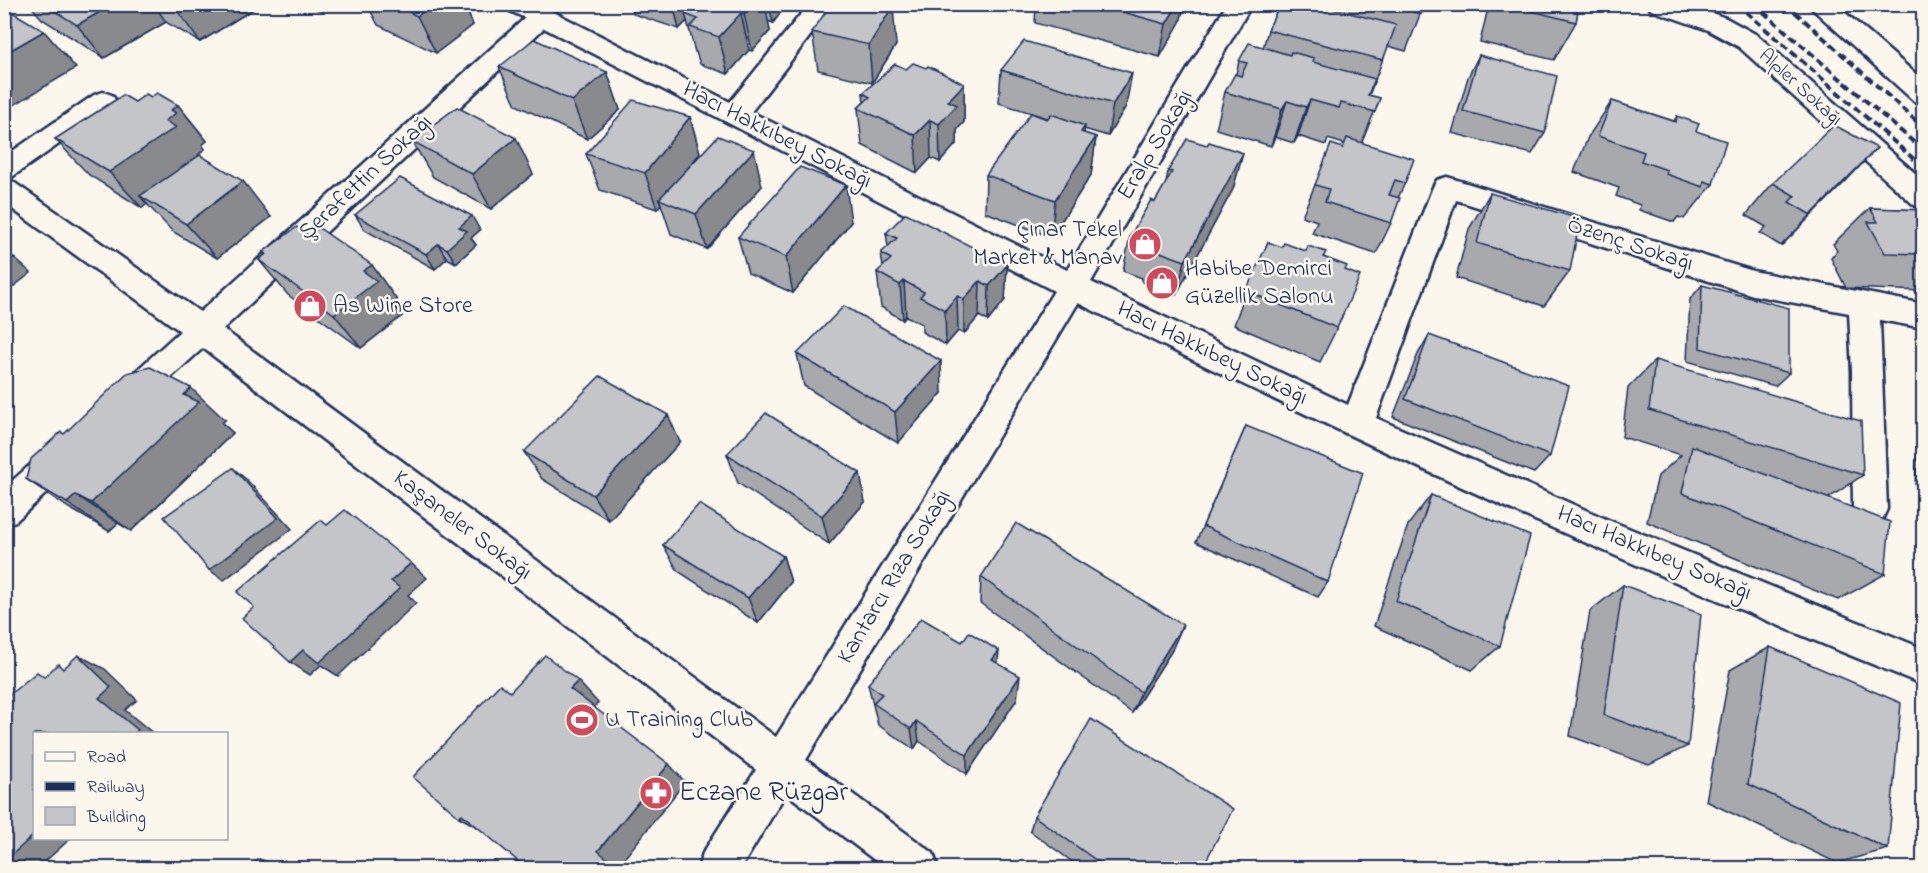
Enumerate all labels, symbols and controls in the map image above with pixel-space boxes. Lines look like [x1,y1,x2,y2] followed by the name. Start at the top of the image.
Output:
[1751,42,1848,134] street label: Alpler Sokağı
[676,73,878,200] street label: Hacı Hakkıbey Sokağı
[1109,83,1203,207] street label: Eralp Sokağı
[291,106,441,250] street label: Şerafettin Sokağı
[1562,208,1698,282] street label: Özenç Sokağı
[973,213,1123,276] place label: Çınar Tekel Market & Manav
[1127,226,1163,262] shop icon: Çınar Tekel Market & Manav
[1185,252,1334,315] place label: Habibe Demirci Güzellik Salonu
[1144,265,1180,301] shop icon: Habibe Demirci Güzellik Salonu
[292,288,328,324] shop icon: As Wine Store
[333,289,473,324] place label: As Wine Store
[1110,293,1313,416] street label: Hacı Hakkıbey Sokağı
[385,462,539,590] street label: Kaşaneler Sokağı
[829,483,961,671] street label: Kantarcı Rıza Sokağı
[1551,497,1757,612] street label: Hacı Hakkıbey Sokağı
[564,702,600,738] sports icon: U Training Club
[605,703,753,738] place label: U Training Club
[33,732,228,840] legend
[87,745,126,771] text: Road
[679,773,848,814] place label: Eczane Rüzgar
[87,775,144,801] text: Railway
[638,775,674,811] pharmacy icon: Eczane Rüzgar
[86,805,146,832] text: Building

